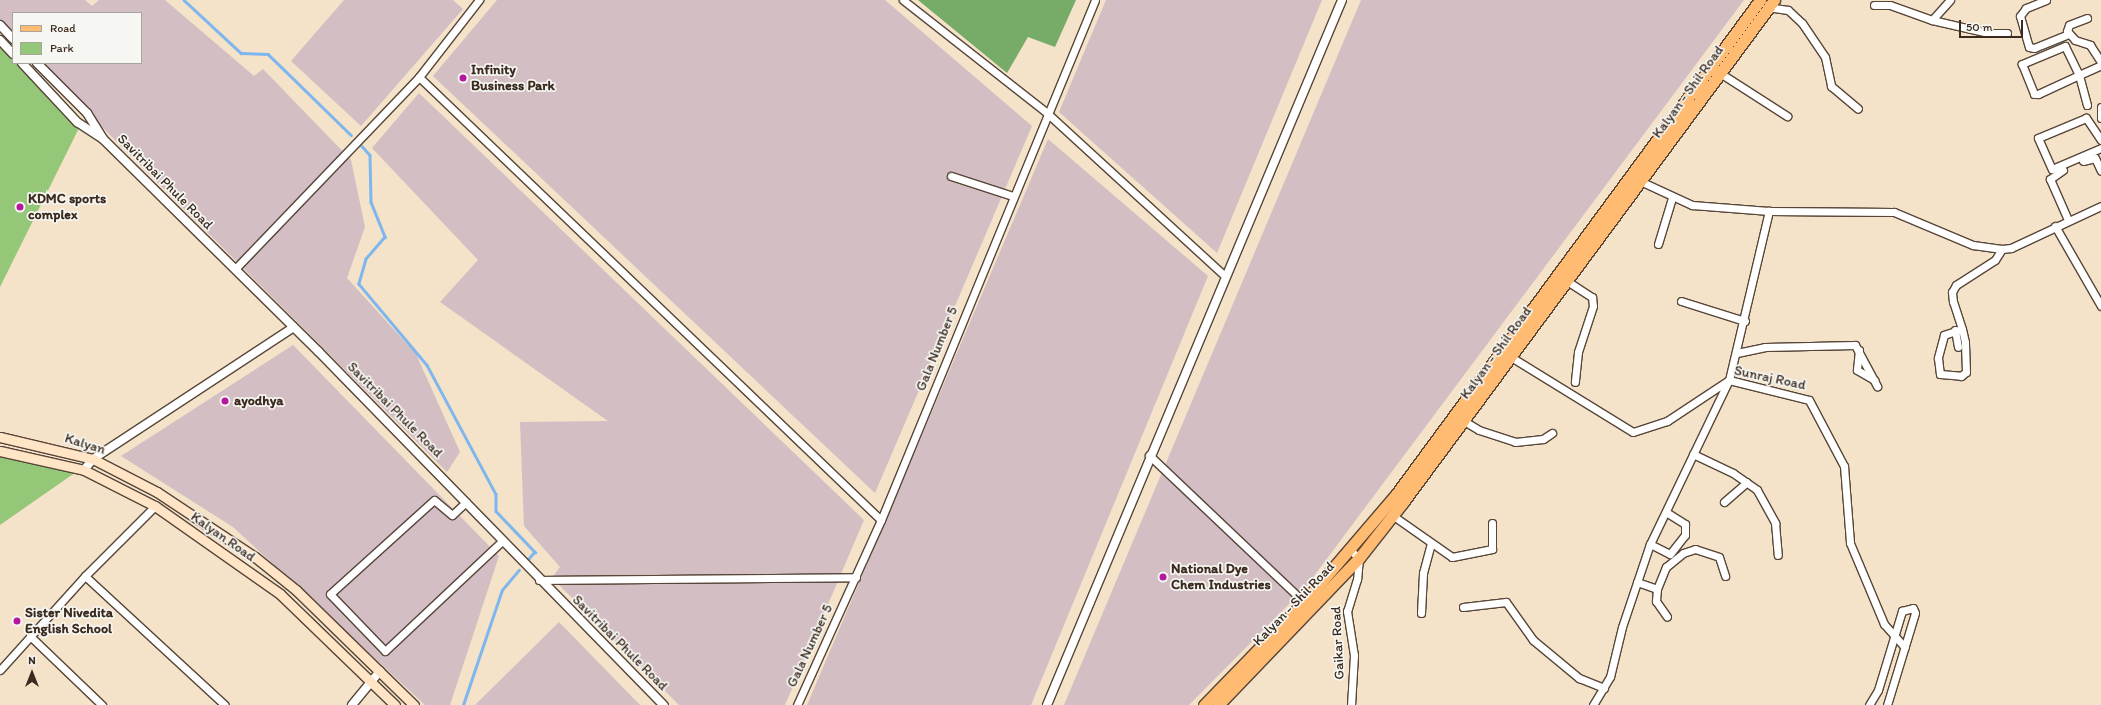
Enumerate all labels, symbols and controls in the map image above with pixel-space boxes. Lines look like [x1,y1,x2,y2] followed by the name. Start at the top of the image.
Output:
[12,12,142,64] legend
[1961,12,2025,38] scale bar
[1966,20,1992,34] text: 50 m
[50,21,76,35] text: Road
[50,41,74,55] text: Park
[1649,43,1727,141] street label: Kalyan - Shil Road
[471,62,555,94] place label: Infinity Business Park
[458,73,468,83] marker: Infinity Business Park
[114,131,216,233] street label: Savitribai Phule Road
[28,191,106,224] place label: KDMC sports complex
[15,202,25,212] marker: KDMC sports complex
[912,304,962,394] street label: Gala Number 5
[1457,304,1535,402] street label: Kalyan - Shil Road
[344,359,446,461] street label: Savitribai Phule Road
[1733,362,1807,394] street label: Sunraj Road
[234,393,284,409] place label: ayodhya
[219,395,231,407] marker: ayodhya
[63,430,107,458] street label: Kalyan
[188,509,258,565] street label: Kalyan Road
[1250,559,1338,649] street label: Kalyan - Shil Road
[1171,561,1270,594] place label: National Dye Chem Industries
[1158,572,1168,582] marker: National Dye Chem Industries
[569,592,671,694] street label: Savitribai Phule Road
[783,602,837,690] street label: Gala Number 5
[25,605,113,638] place label: Sister Nivedita English School
[1328,606,1348,680] street label: Gaikar Road
[12,616,22,626] marker: Sister Nivedita English School
[12,653,52,693] north arrow
[28,654,36,667] text: N

